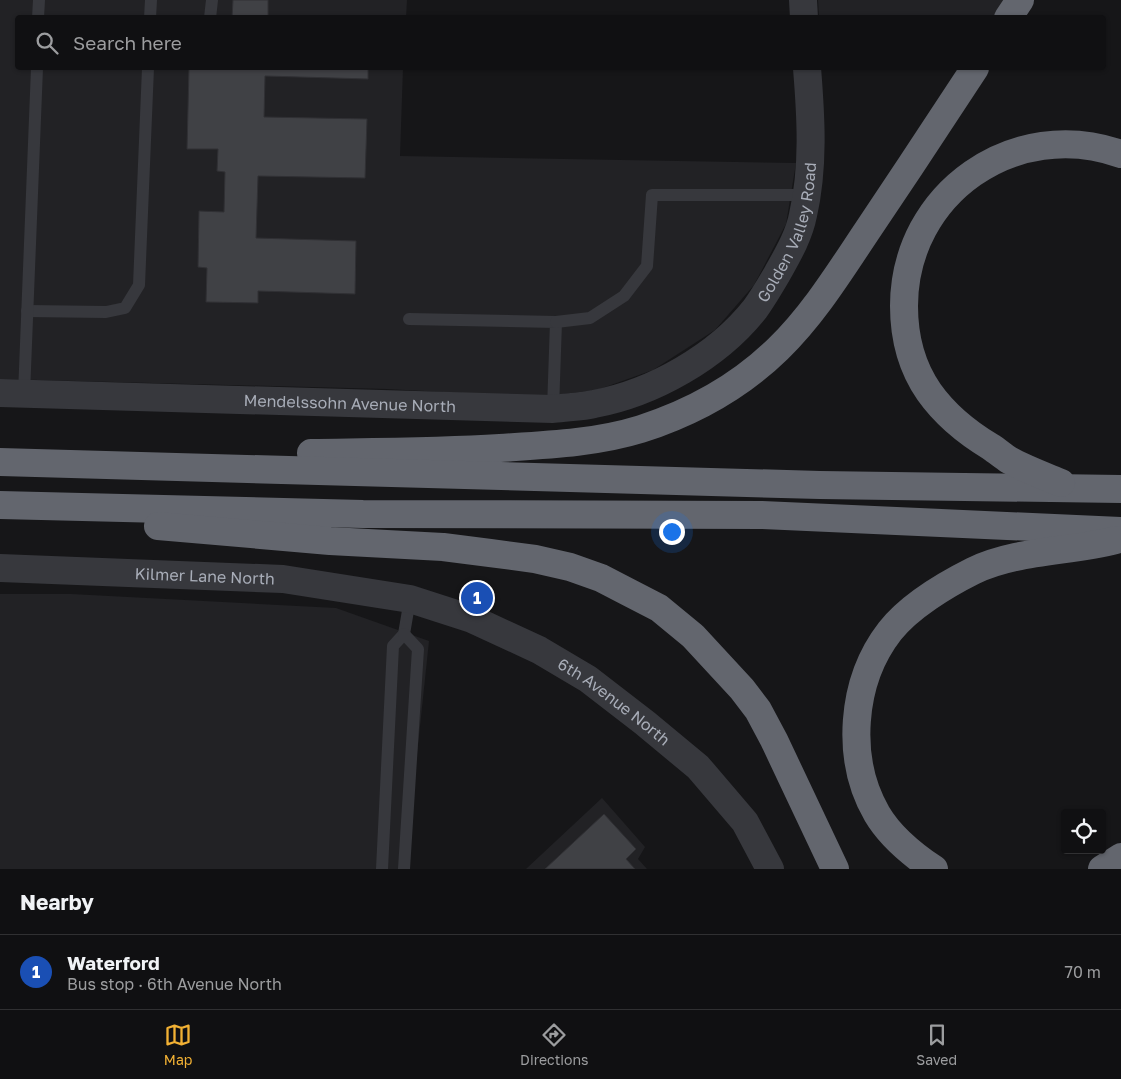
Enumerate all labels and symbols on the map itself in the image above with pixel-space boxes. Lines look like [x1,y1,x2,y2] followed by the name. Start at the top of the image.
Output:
[753,162,820,306] street label: Golden Valley Road
[243,390,456,416] street label: Mendelssohn Avenue North
[659,519,685,545] your location
[134,563,275,589] street label: Kilmer Lane North
[461,579,493,617] pin: 1
[554,653,674,750] street label: 6th Avenue North

